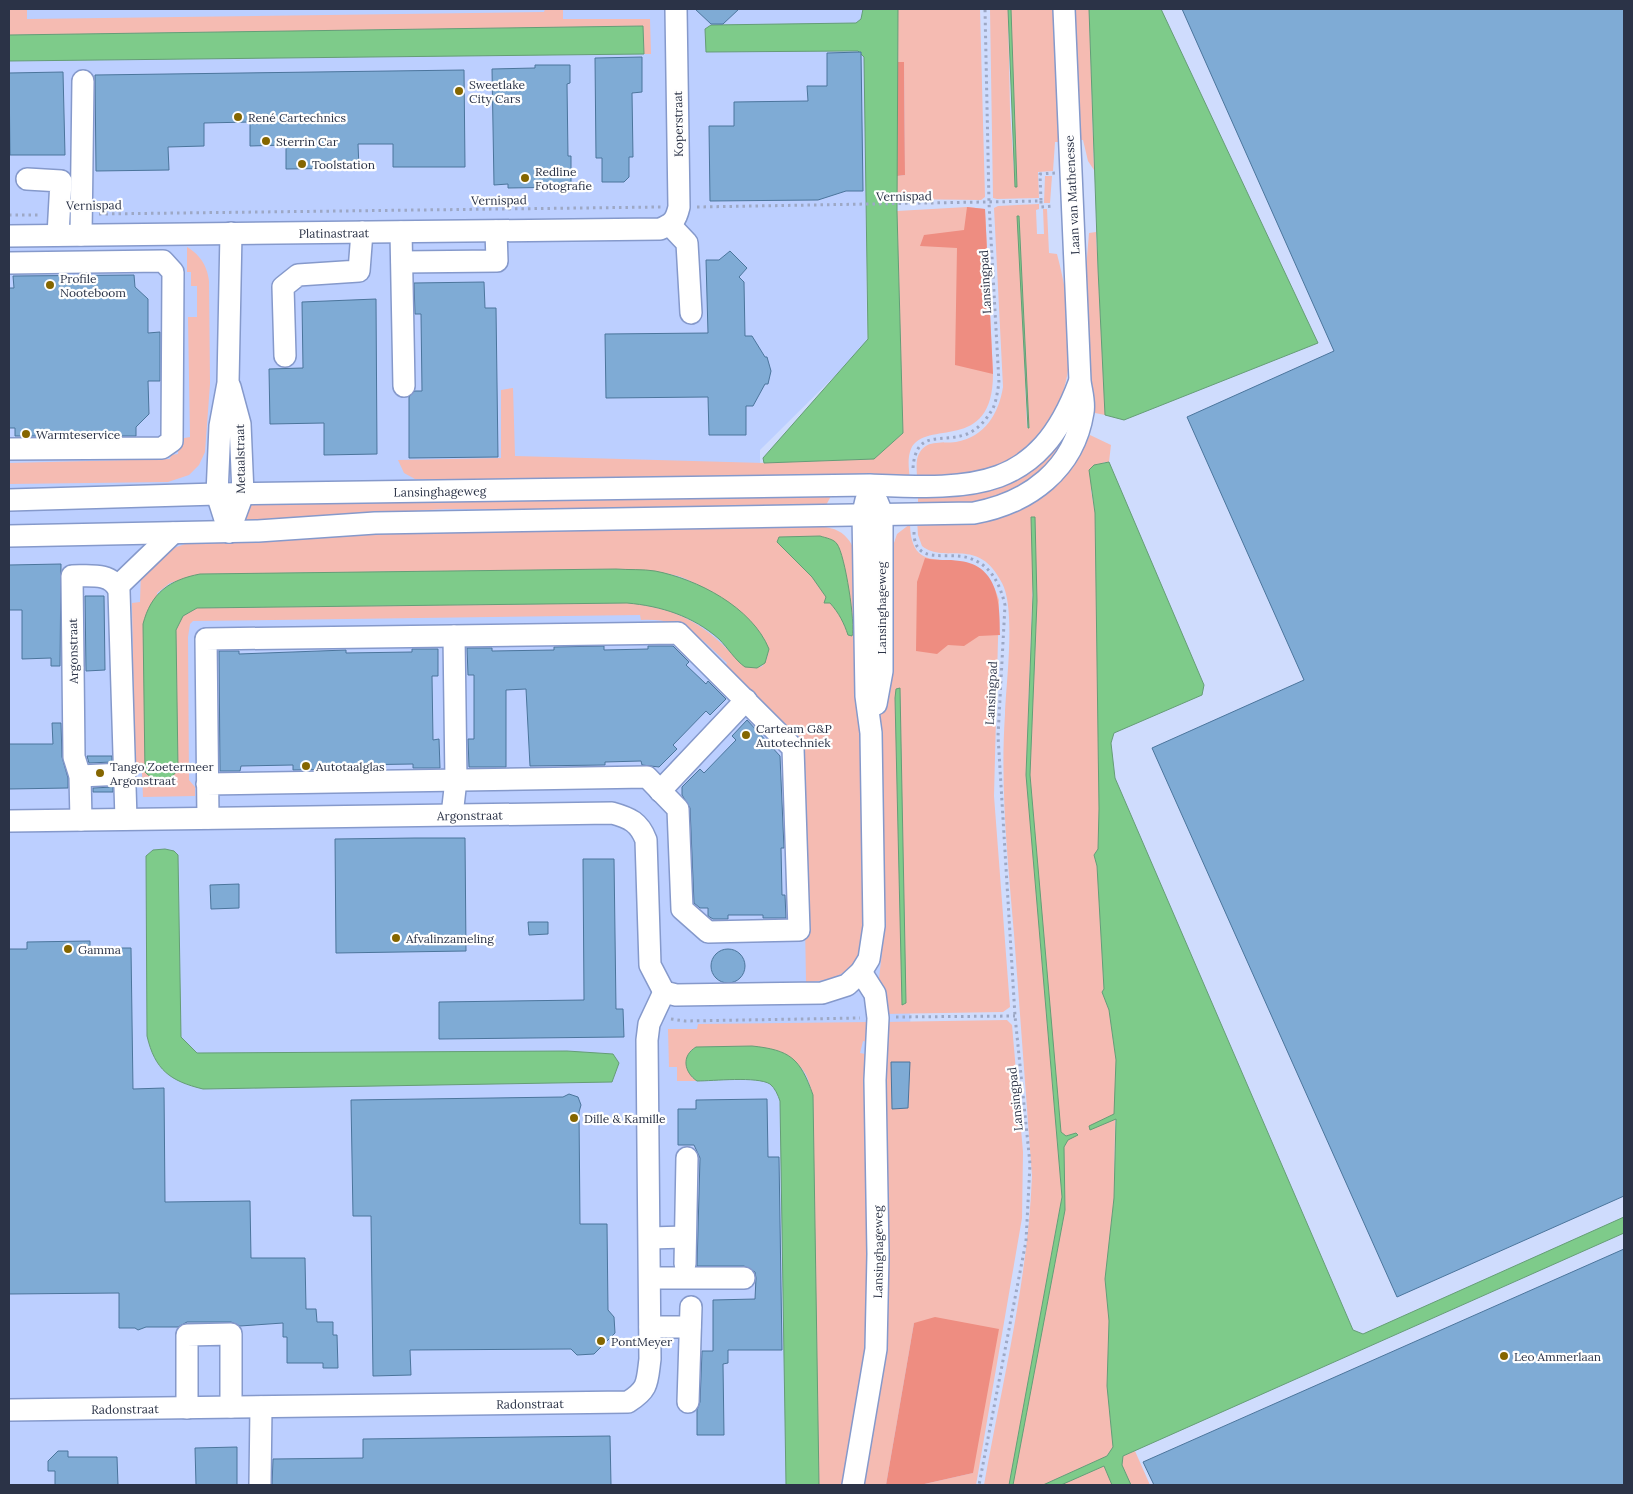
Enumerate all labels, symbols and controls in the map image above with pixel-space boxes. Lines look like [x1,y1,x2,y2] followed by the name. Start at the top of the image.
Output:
[469,77,526,106] place label: Sweetlake City Cars
[453,85,465,97] marker: Sweetlake City Cars
[670,90,686,157] street label: Koperstraat
[248,110,346,125] place label: René Cartechnics
[232,111,244,123] marker: René Cartechnics
[276,134,339,149] place label: Sterrin Car
[1061,134,1083,255] street label: Laan van Mathenesse
[260,135,272,147] marker: Sterrin Car
[312,157,375,172] place label: Toolstation
[296,158,308,170] marker: Toolstation
[535,164,592,193] place label: Redline Fotografie
[519,172,531,184] marker: Redline Fotografie
[875,188,932,204] street label: Vernispad
[470,192,527,208] street label: Vernispad
[65,197,122,213] street label: Vernispad
[299,225,370,240] street label: Platinastraat
[976,250,994,314] street label: Lansingpad
[60,271,126,300] place label: Profile Nooteboom
[44,279,56,291] marker: Profile Nooteboom
[232,424,248,494] street label: Metaalstraat
[36,427,121,442] place label: Warmteservice
[20,428,32,440] marker: Warmteservice
[393,483,487,499] street label: Lansinghageweg
[874,561,889,654] street label: Lansinghageweg
[65,618,81,685] street label: Argonstraat
[982,661,1000,725] street label: Lansingpad
[755,721,832,750] place label: Carteam G&P Autotechniek
[740,729,752,741] marker: Carteam G&P Autotechniek
[109,759,214,788] place label: Tango Zoetermeer Argonstraat
[315,759,385,774] place label: Autotaalglas
[300,760,312,772] marker: Autotaalglas
[94,767,106,779] marker: Tango Zoetermeer Argonstraat
[436,807,503,823] street label: Argonstraat
[405,931,494,946] place label: Afvalinzameling
[390,932,402,944] marker: Afvalinzameling
[78,942,121,957] place label: Gamma
[62,943,74,955] marker: Gamma
[1004,1066,1026,1132] street label: Lansingpad
[584,1111,666,1126] place label: Dille & Kamille
[568,1112,580,1124] marker: Dille & Kamille
[870,1205,886,1299] street label: Lansinghageweg
[611,1334,673,1349] place label: PontMeyer
[595,1335,607,1347] marker: PontMeyer
[1514,1349,1601,1364] place label: Leo Ammerlaan
[1498,1350,1510,1362] marker: Leo Ammerlaan
[496,1395,564,1411] street label: Radonstraat
[91,1401,159,1416] street label: Radonstraat

